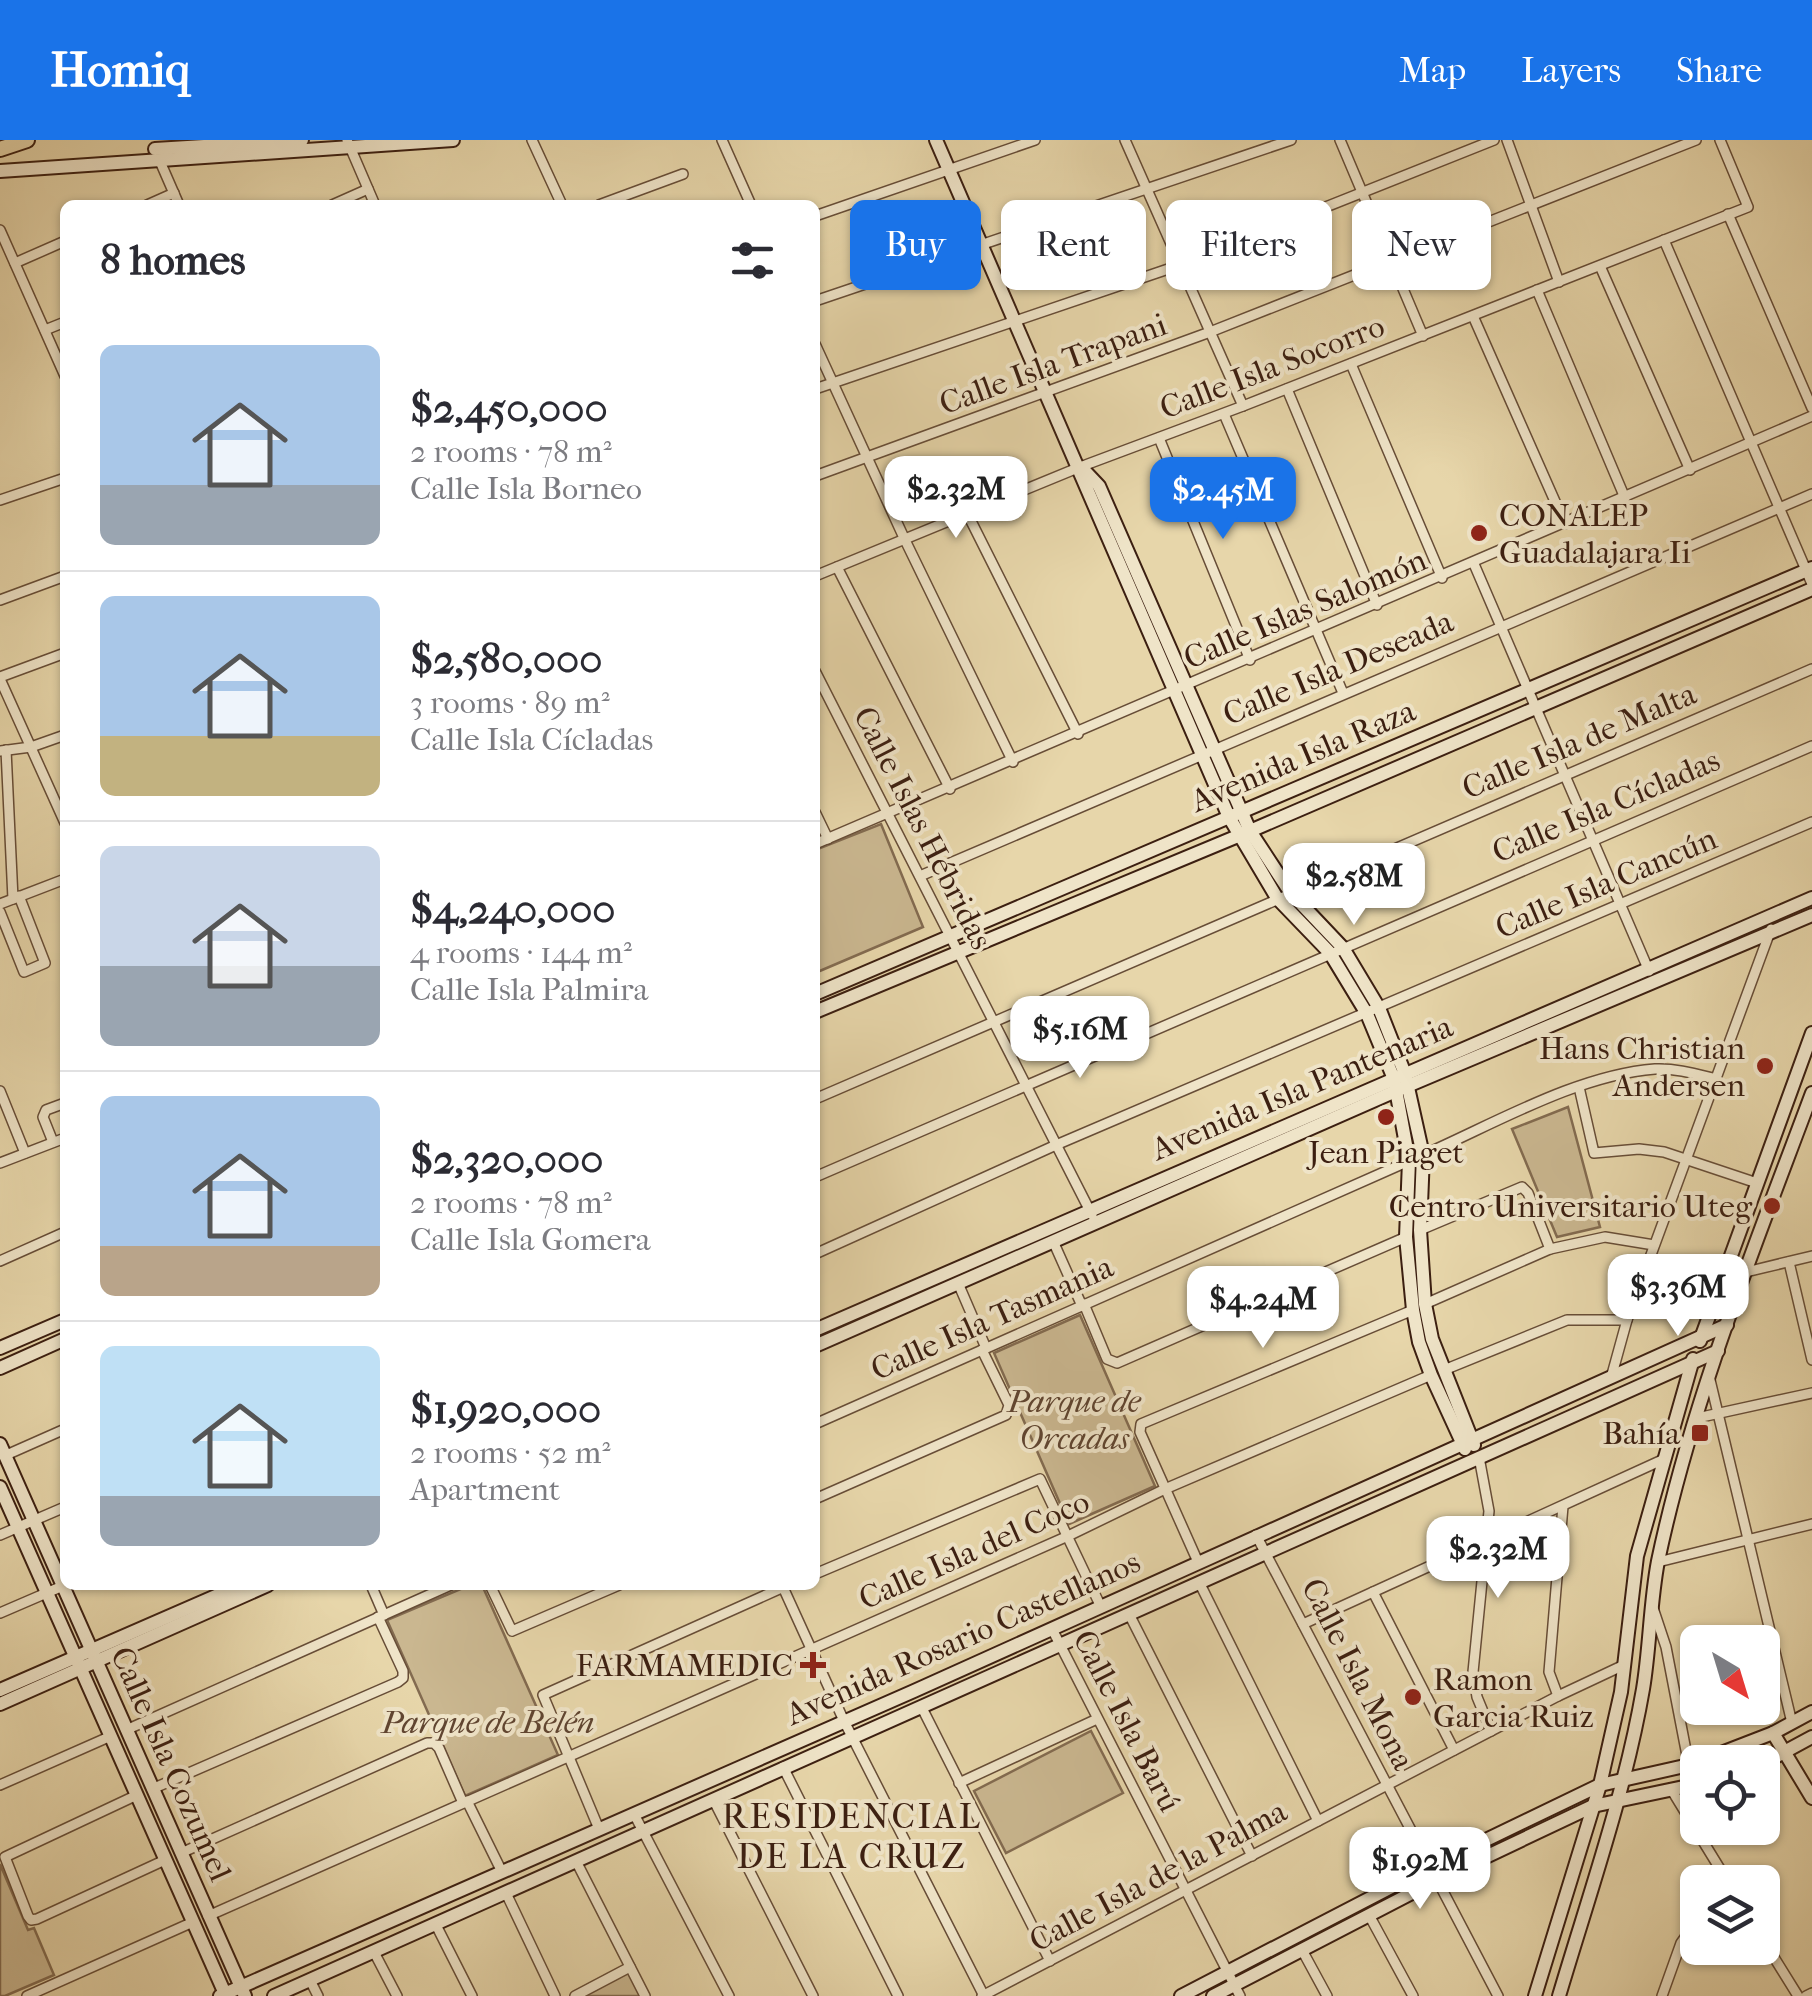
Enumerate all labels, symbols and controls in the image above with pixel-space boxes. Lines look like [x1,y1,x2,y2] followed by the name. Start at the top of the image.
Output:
[50,42,190,98] text: Homiq
[1399,50,1466,91] text: Map
[1521,50,1621,91] text: Layers
[1676,50,1762,91] text: Share
[850,200,981,290] chip: Buy
[1001,200,1146,290] chip: Rent
[1166,200,1332,290] chip: Filters
[1352,200,1491,290] chip: New
[725,233,780,288] icon: filters
[100,236,246,285] text: 8 homes
[934,306,1172,422] street label: Calle Isla Trapani
[1155,307,1389,427] street label: Calle Isla Socorro
[410,384,608,433] text: $2,450,000
[180,385,300,505] icon: home
[410,433,612,470] text: 2 rooms · 78 m²
[875,456,1037,541] pin: $2.32M
[1142,457,1304,542] pin: $2.45M
[410,470,642,507] text: Calle Isla Borneo
[906,470,1006,507] text: $2.32M
[1172,471,1274,508] text: $2.45M
[1499,497,1691,571] place label: CONALEP Guadalajara Ii
[1468,522,1490,544] marker: CONALEP Guadalajara Ii
[1178,541,1432,677] street label: Calle Islas Salomón
[1218,602,1460,733] street label: Calle Isla Deseada
[410,635,602,684] text: $2,580,000
[180,636,300,756] icon: home
[1457,675,1703,807] street label: Calle Isla de Malta
[410,684,610,721] text: 3 rooms · 89 m²
[1183,692,1422,821] street label: Avenida Isla Raza
[846,701,1000,955] street label: Calle Islas Hébridas
[410,721,653,758] text: Calle Isla Cícladas
[1487,741,1725,871] street label: Calle Isla Cícladas
[1490,820,1723,946] street label: Calle Isla Cancún
[1273,843,1435,928] pin: $2.58M
[1305,857,1403,894] text: $2.58M
[410,885,616,934] text: $4,240,000
[180,886,300,1006] icon: home
[410,934,632,971] text: 4 rooms · 144 m²
[410,971,648,1008] text: Calle Isla Palmira
[999,996,1161,1081] pin: $5.16M
[1144,1007,1459,1169] street label: Avenida Isla Pantenaria
[1032,1010,1128,1047] text: $5.16M
[1539,1030,1745,1104] place label: Hans Christian Andersen
[1754,1055,1776,1077] marker: Hans Christian Andersen
[1375,1106,1397,1128] marker: Jean Piaget
[1305,1134,1464,1171] place label: Jean Piaget
[410,1135,603,1184] text: $2,320,000
[180,1136,300,1256] icon: home
[410,1184,612,1221] text: 2 rooms · 78 m²
[1389,1188,1753,1225] place label: Centro Universitario Uteg
[1761,1195,1783,1217] marker: Centro Universitario Uteg
[410,1221,651,1258] text: Calle Isla Gomera
[865,1248,1120,1388] street label: Calle Isla Tasmania
[1597,1254,1759,1339] pin: $3.36M
[1182,1266,1344,1351] pin: $4.24M
[1630,1268,1726,1305] text: $3.36M
[1209,1280,1317,1317] text: $4.24M
[1005,1383,1142,1457] park label: Parque de Orcadas
[410,1385,601,1434] text: $1,920,000
[180,1386,300,1506] icon: home
[1602,1415,1681,1452] place label: Bahía
[1689,1422,1711,1444] marker: Bahía
[410,1434,610,1471] text: 2 rooms · 52 m²
[410,1471,560,1508] text: Apartment
[853,1483,1095,1617] street label: Calle Isla del Coco
[1417,1516,1579,1601] pin: $2.32M
[1448,1530,1548,1567] text: $2.32M
[778,1543,1146,1734] street label: Avenida Rosario Castellanos
[1294,1572,1423,1777] street label: Calle Isla Mona
[1065,1624,1189,1818] street label: Calle Isla Barú
[1680,1625,1780,1725] north arrow
[1680,1625,1780,1965] map controls
[103,1641,239,1887] street label: Calle Isla Cozumel
[576,1647,793,1684] place label: FARMAMEDIC
[802,1654,824,1676] marker: FARMAMEDIC
[1433,1661,1594,1735] place label: Ramon Garcia Ruiz
[1402,1686,1424,1708] marker: Ramon Garcia Ruiz
[380,1704,594,1741] park label: Parque de Belén
[1680,1745,1780,1845] button: locate
[1023,1792,1294,1959] street label: Calle Isla de la Palma
[722,1796,982,1877] district label: RESIDENCIAL DE LA CRUZ
[1339,1827,1501,1912] pin: $1.92M
[1371,1841,1469,1878] text: $1.92M
[1680,1865,1780,1965] button: layers

